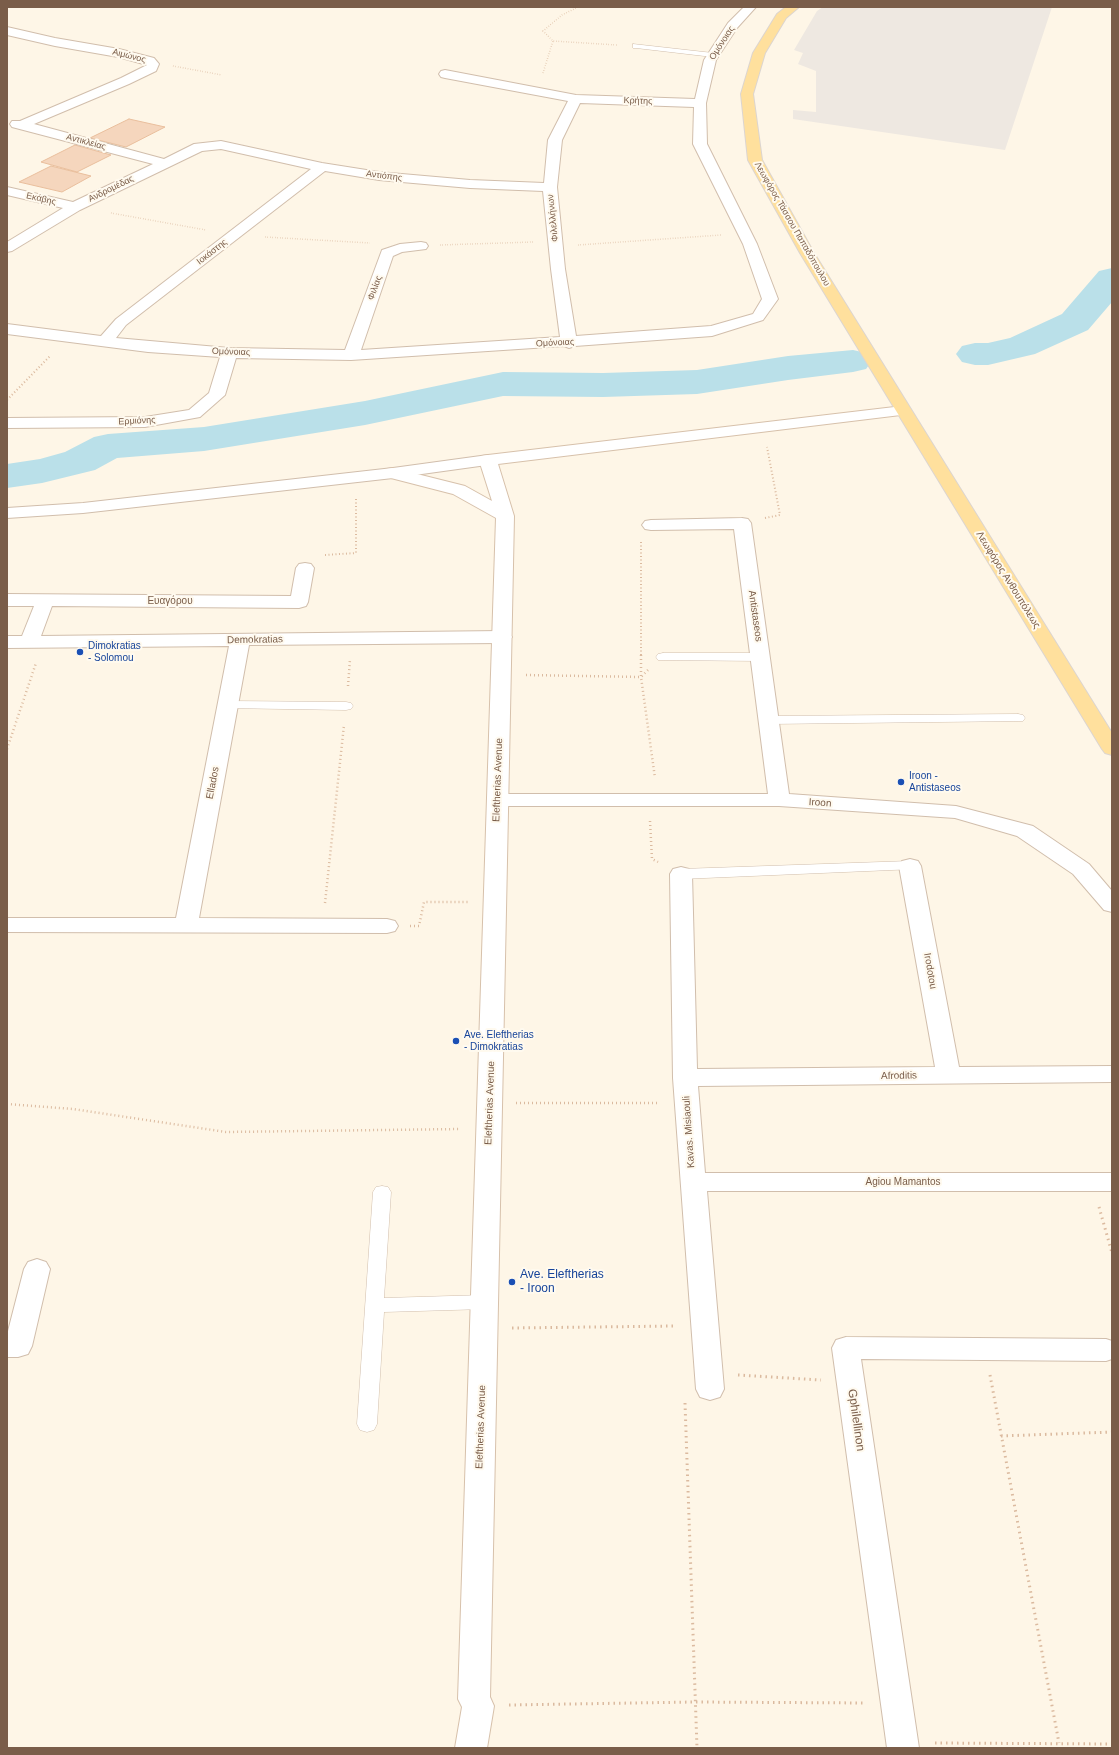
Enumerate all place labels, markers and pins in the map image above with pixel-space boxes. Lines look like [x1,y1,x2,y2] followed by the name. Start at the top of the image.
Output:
[88,640,141,664] place label: Dimokratias - Solomou
[75,647,85,657] marker: Dimokratias - Solomou
[909,770,961,794] place label: Iroon - Antistaseos
[896,777,906,787] marker: Iroon - Antistaseos
[464,1029,534,1052] place label: Ave. Eleftherias - Dimokratias
[451,1036,461,1046] marker: Ave. Eleftherias - Dimokratias
[520,1268,604,1296] place label: Ave. Eleftherias - Iroon
[507,1277,517,1287] marker: Ave. Eleftherias - Iroon

